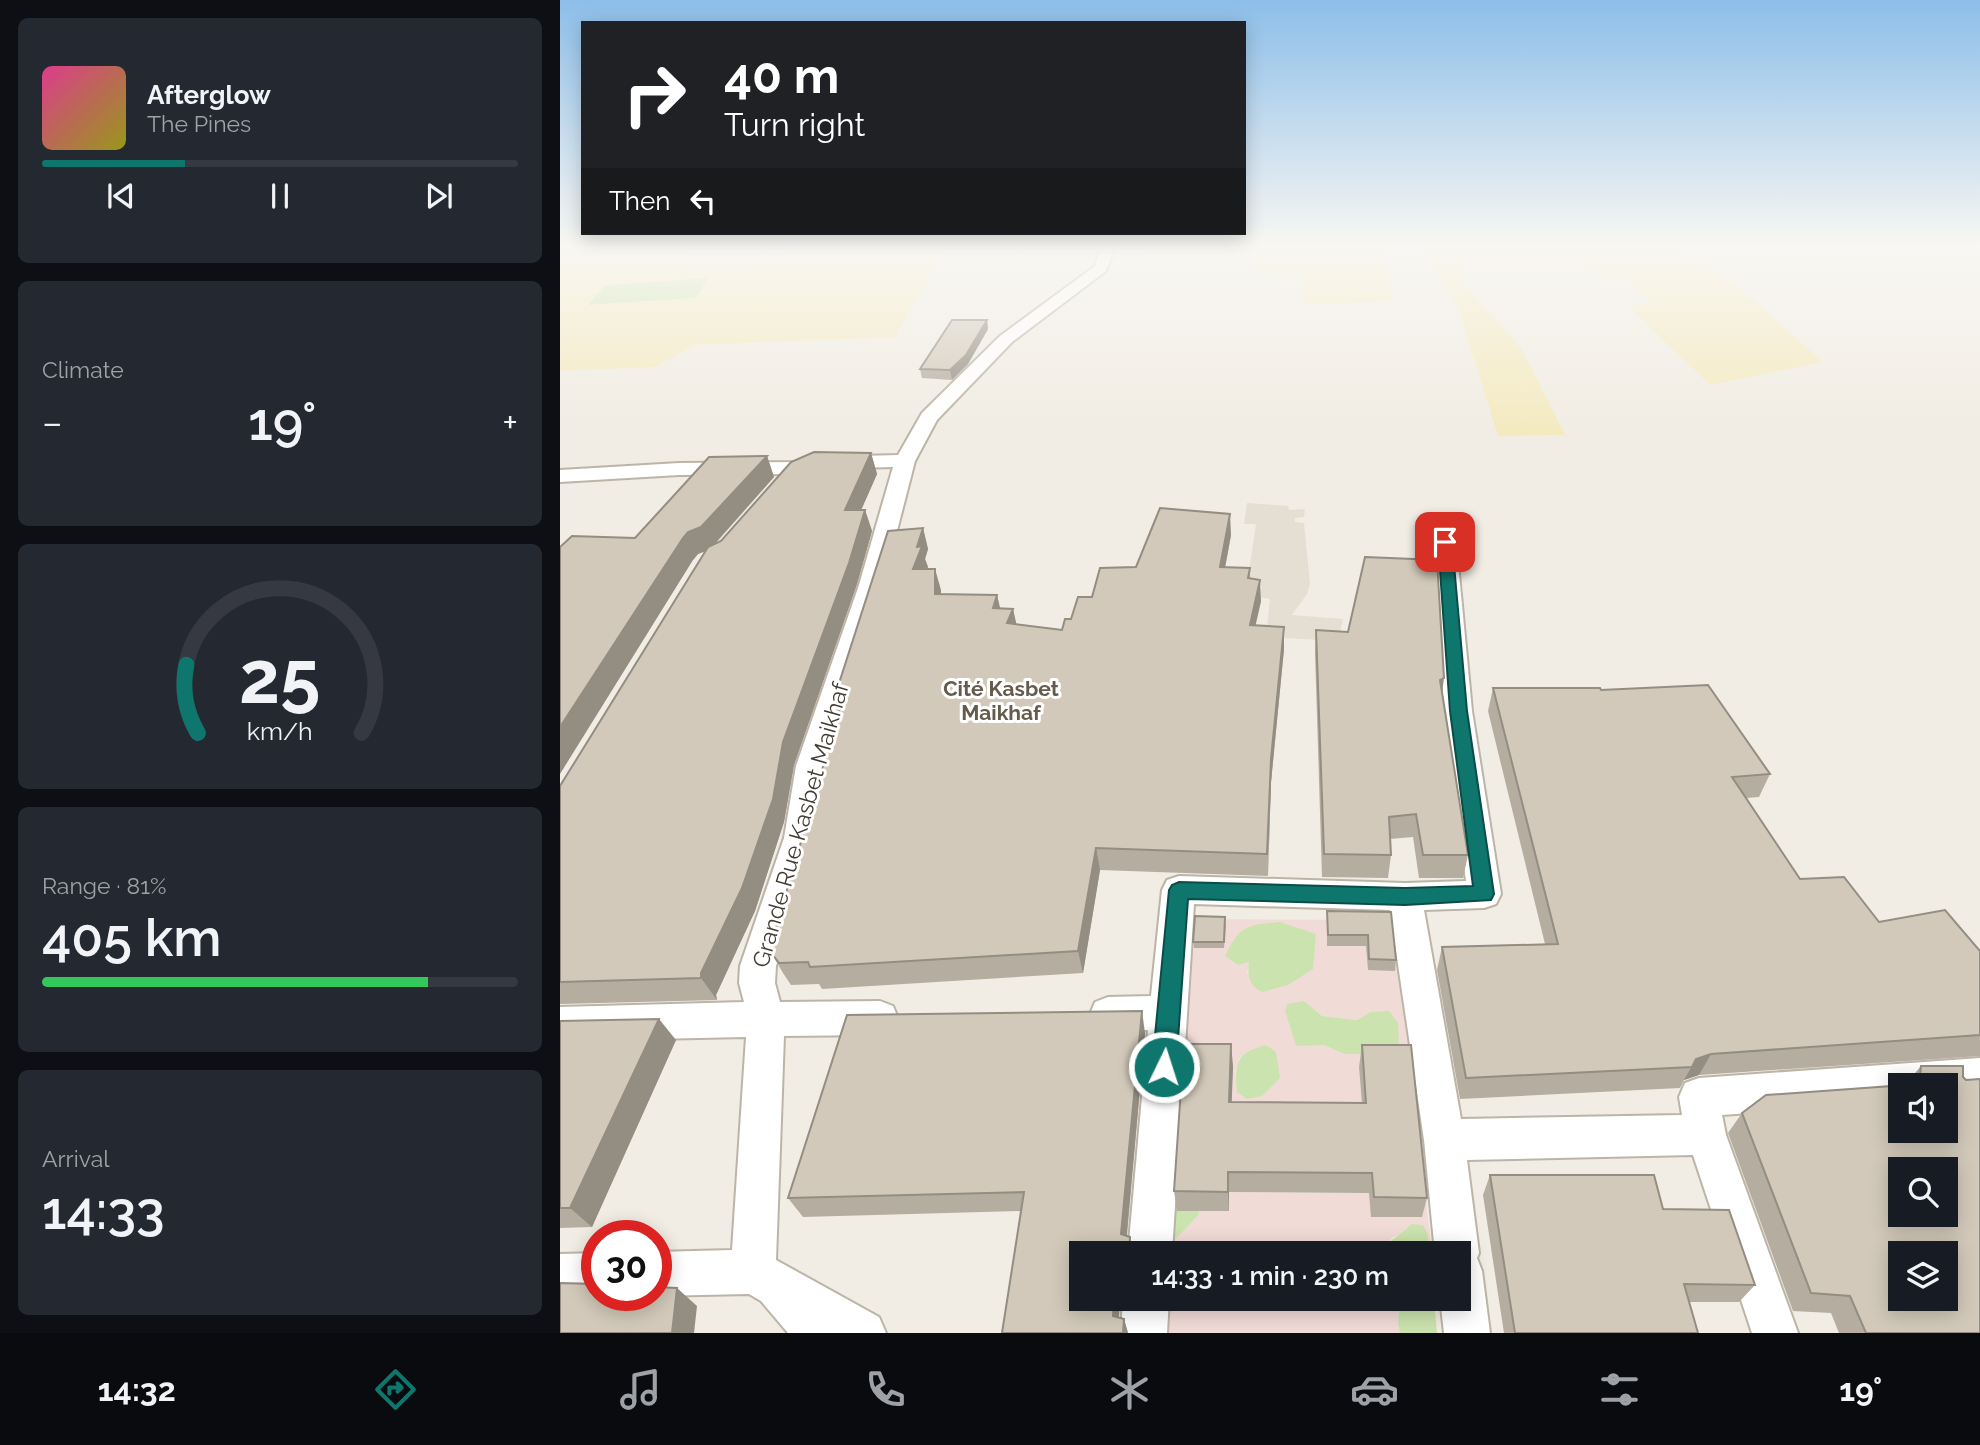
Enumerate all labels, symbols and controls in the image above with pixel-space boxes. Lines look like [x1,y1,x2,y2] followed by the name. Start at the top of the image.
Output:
[724,47,839,104] text: 40 m
[609,49,700,140] icon: right
[147,80,271,110] text: Afterglow
[724,106,865,143] text: Turn right
[147,110,251,137] text: The Pines
[102,177,140,215] icon: previous
[261,177,299,215] icon: pause
[420,177,458,215] icon: next
[684,182,722,220] icon: left
[609,186,670,216] text: Then
[42,356,124,383] text: Climate
[248,391,316,452] text: 19°
[42,400,62,445] text: −
[502,400,518,445] text: +
[1415,512,1475,572] pin
[1426,523,1464,561] icon: arrive
[239,635,321,720] text: 25
[943,676,1059,725] district label: Cité Kasbet Maikhaf
[746,678,854,970] street label: Grande Rue Kasbet Maikhaf
[247,715,313,745] text: km/h
[42,872,166,899] text: Range · 81%
[42,907,221,968] text: 405 km
[1127,1030,1201,1104] position arrow
[1888,1073,1958,1311] map controls
[1888,1073,1958,1143] button: sound
[42,1145,109,1172] text: Arrival
[1888,1157,1958,1227] button: search
[42,1180,165,1241] text: 14:33
[581,1220,672,1311] speed limit sign: 30
[1888,1241,1958,1311] button: layers
[1151,1261,1389,1291] text: 14:33 · 1 min · 230 m
[371,1365,420,1414] icon: directions
[616,1365,665,1414] icon: music
[861,1365,910,1414] icon: phone
[1105,1365,1154,1414] icon: climate
[1350,1365,1399,1414] icon: car
[1595,1365,1644,1414] icon: filters
[98,1371,176,1408] text: 14:32
[1839,1371,1882,1408] text: 19°

